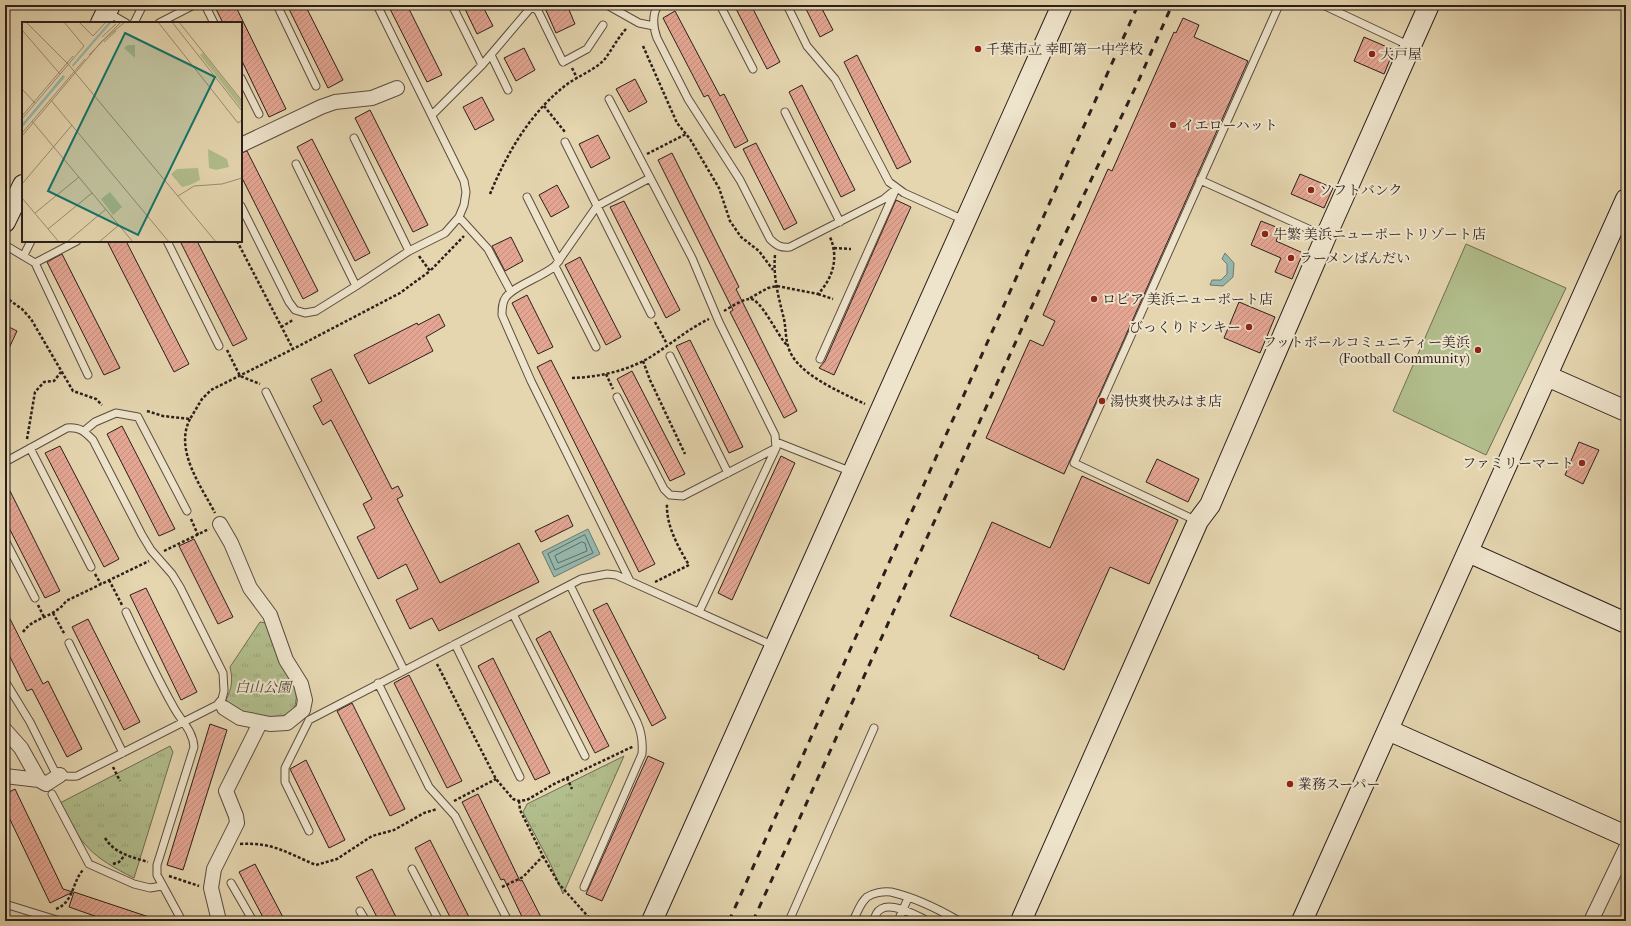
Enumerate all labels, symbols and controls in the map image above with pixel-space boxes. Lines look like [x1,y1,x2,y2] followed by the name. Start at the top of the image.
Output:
[22,22,242,242] inset map
[986,41,1143,58] place label: 千葉市立 幸町第一中学校
[973,44,983,54] marker: 千葉市立 幸町第一中学校
[1380,46,1422,63] place label: 大戸屋
[1367,49,1377,59] marker: 大戸屋
[1181,117,1278,134] place label: イエローハット
[1168,120,1178,130] marker: イエローハット
[1319,182,1402,199] place label: ソフトバンク
[1306,185,1316,195] marker: ソフトバンク
[1273,226,1486,243] place label: 牛繁 美浜ニューポートリゾート店
[1260,229,1270,239] marker: 牛繁 美浜ニューポートリゾート店
[1299,250,1410,267] place label: ラーメンばんだい
[1286,253,1296,263] marker: ラーメンばんだい
[1102,291,1273,308] place label: ロピア 美浜ニューポート店
[1089,294,1099,304] marker: ロピア 美浜ニューポート店
[1129,319,1241,336] place label: びっくりドンキー
[1244,322,1254,332] marker: びっくりドンキー
[1263,334,1470,367] place label: フットボールコミュニティー美浜 (Football Community)
[1473,345,1483,355] marker: フットボールコミュニティー美浜 (Football Community)
[1110,393,1222,410] place label: 湯快爽快みはま店
[1097,396,1107,406] marker: 湯快爽快みはま店
[1462,455,1574,472] place label: ファミリーマート
[1577,458,1587,468] marker: ファミリーマート
[235,679,293,696] park label: 白山公園
[1298,776,1381,793] place label: 業務スーパー
[1285,779,1295,789] marker: 業務スーパー

